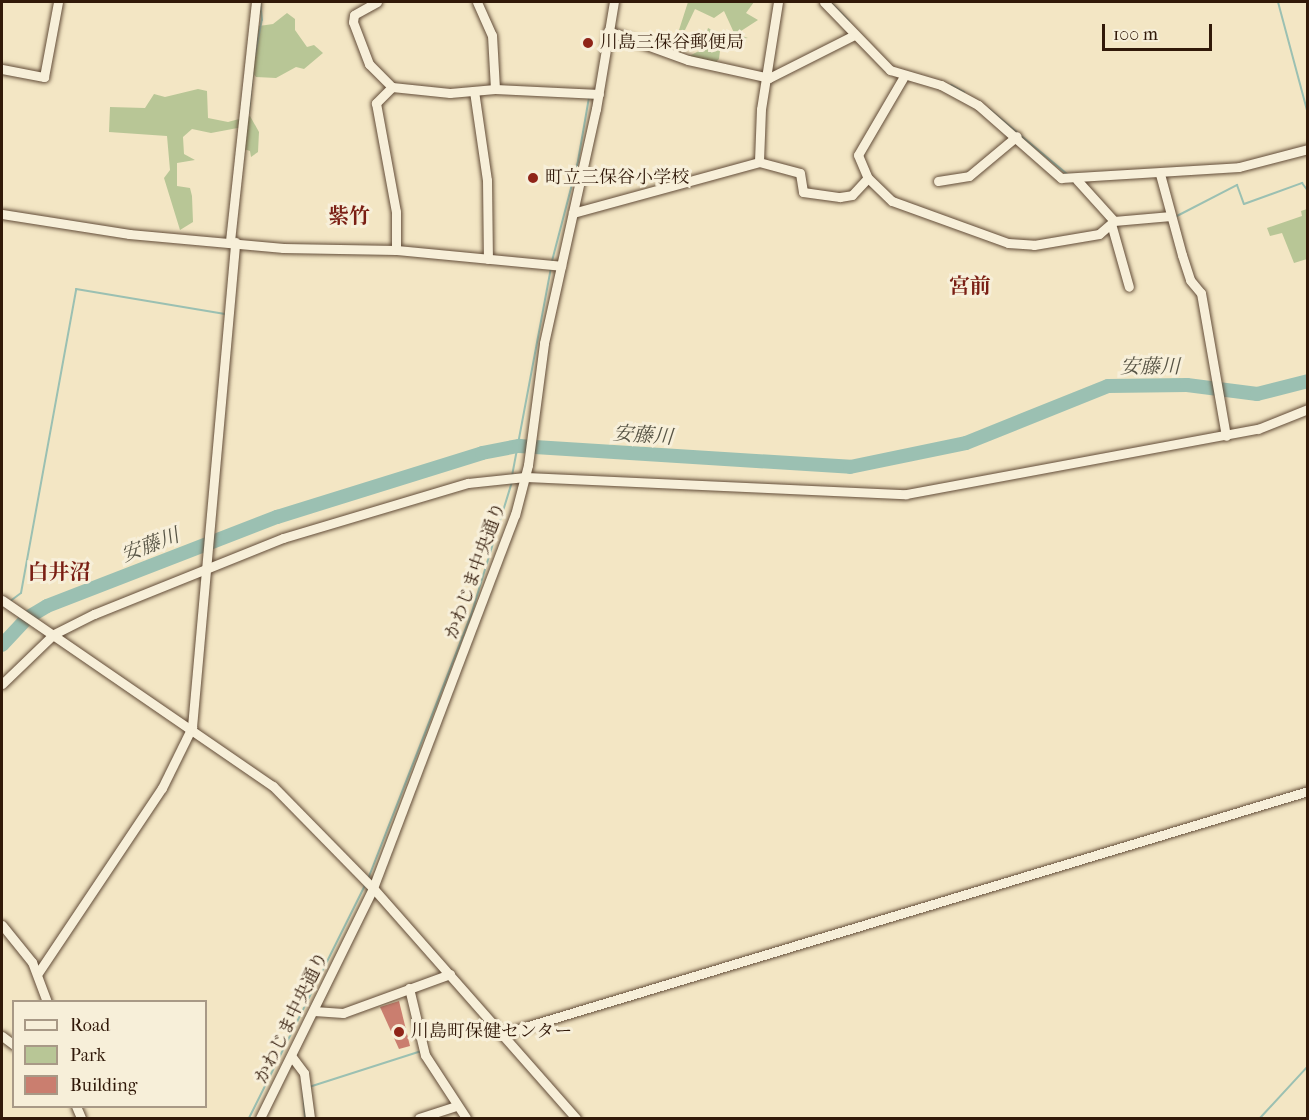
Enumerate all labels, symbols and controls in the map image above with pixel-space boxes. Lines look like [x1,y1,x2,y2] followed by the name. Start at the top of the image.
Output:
[1105,12,1214,50] scale bar
[1113,24,1158,45] text: 100 m
[600,32,744,54] place label: 川島三保谷郵便局
[581,36,595,50] marker: 川島三保谷郵便局
[545,167,689,189] place label: 町立三保谷小学校
[526,171,540,185] marker: 町立三保谷小学校
[328,203,370,229] district label: 紫竹
[949,273,991,299] district label: 宮前
[1120,354,1180,378] water label: 安藤川
[612,421,674,449] water label: 安藤川
[441,500,511,642] street label: かわじま中央通り
[118,523,182,567] water label: 安藤川
[28,559,90,585] district label: 白井沼
[251,949,333,1087] street label: かわじま中央通り
[12,1000,207,1108] legend
[70,1015,110,1036] text: Road
[411,1021,573,1043] place label: 川島町保健センター
[392,1025,406,1039] marker: 川島町保健センター
[70,1045,106,1066] text: Park
[70,1075,137,1096] text: Building

